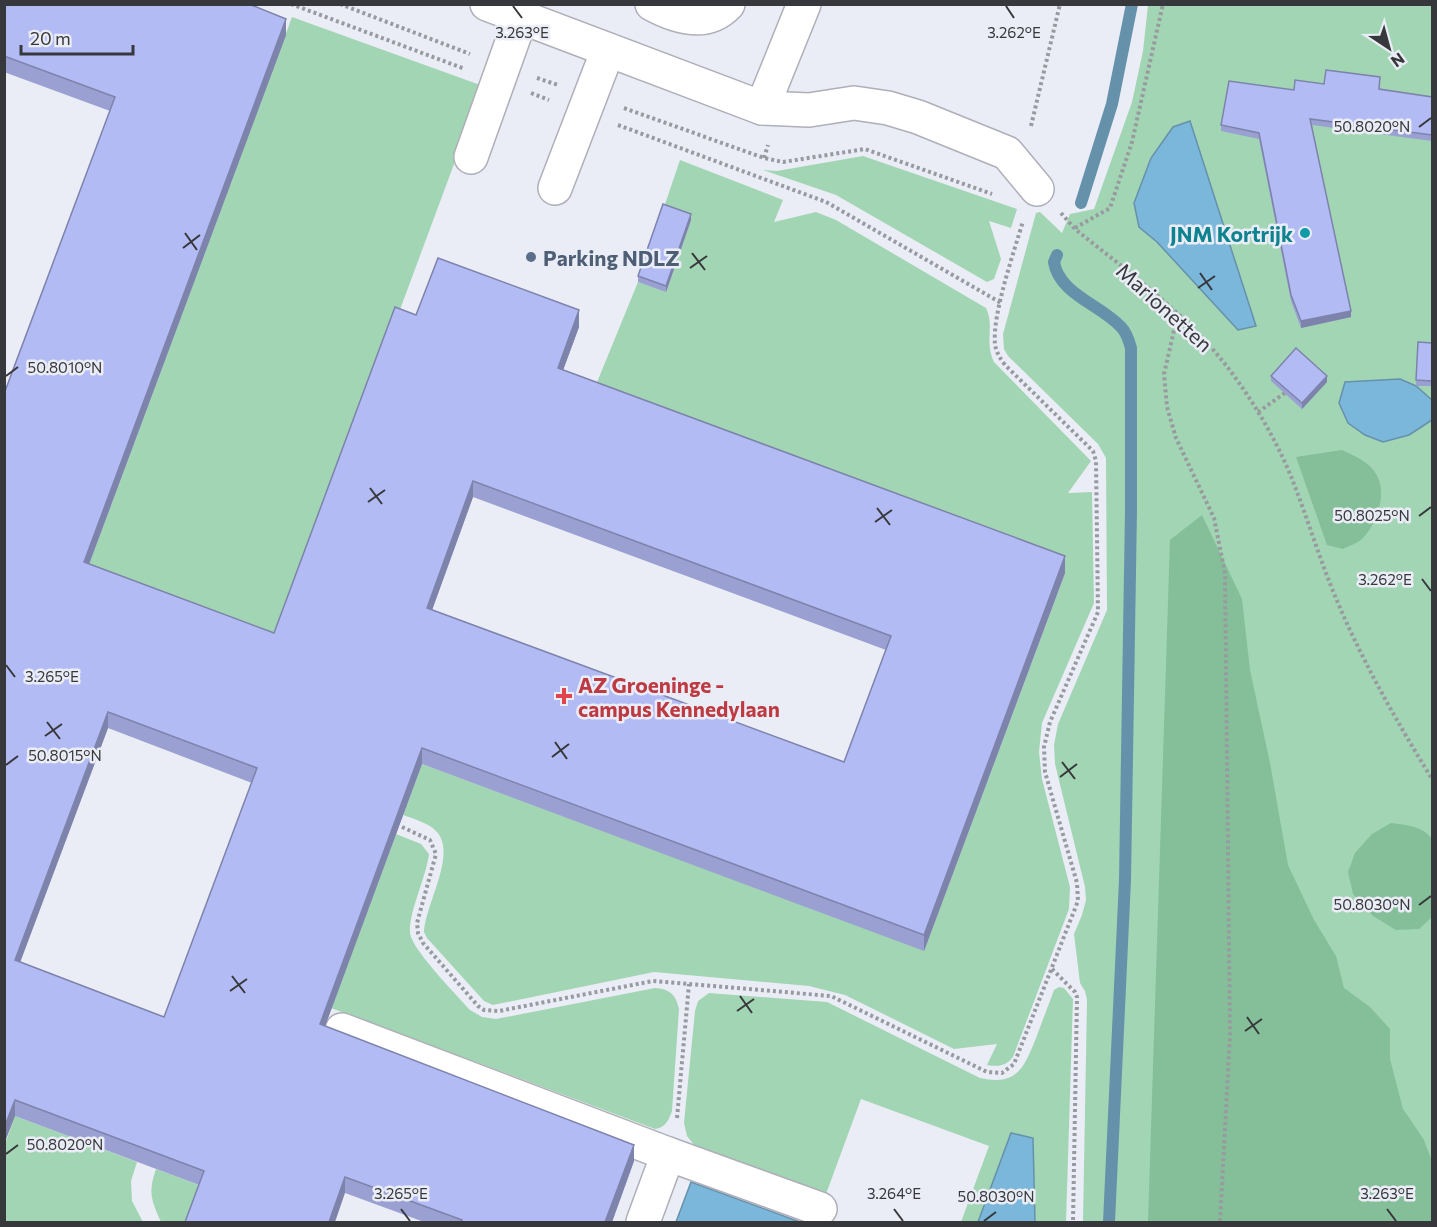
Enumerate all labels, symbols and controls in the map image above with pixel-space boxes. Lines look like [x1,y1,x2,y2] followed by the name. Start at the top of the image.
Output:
[21,18,134,56] scale bar
[1359,18,1419,78] north arrow
[495,23,549,41] text: 3.263°E
[987,23,1041,41] text: 3.262°E
[30,27,71,49] text: 20 m
[1388,49,1409,72] text: N
[1334,117,1410,135] text: 50.8020°N
[1170,221,1293,246] place label: JNM Kortrijk
[1298,226,1312,240] marker: JNM Kortrijk
[543,245,680,270] place label: Parking NDLZ
[524,250,538,264] marker: Parking NDLZ
[1112,257,1218,357] street label: Marionetten
[28,358,102,376] text: 50.8010°N
[1334,506,1410,524] text: 50.8025°N
[1358,570,1412,588] text: 3.262°E
[25,667,79,685] text: 3.265°E
[578,672,780,721] place label: AZ Groeninge - campus Kennedylaan
[555,687,573,705] marker: AZ Groeninge - campus Kennedylaan
[28,746,102,764] text: 50.8015°N
[1334,895,1410,913] text: 50.8030°N
[27,1135,103,1153] text: 50.8020°N
[374,1184,428,1202] text: 3.265°E
[867,1184,921,1202] text: 3.264°E
[1360,1184,1414,1202] text: 3.263°E
[958,1187,1034,1205] text: 50.8030°N

